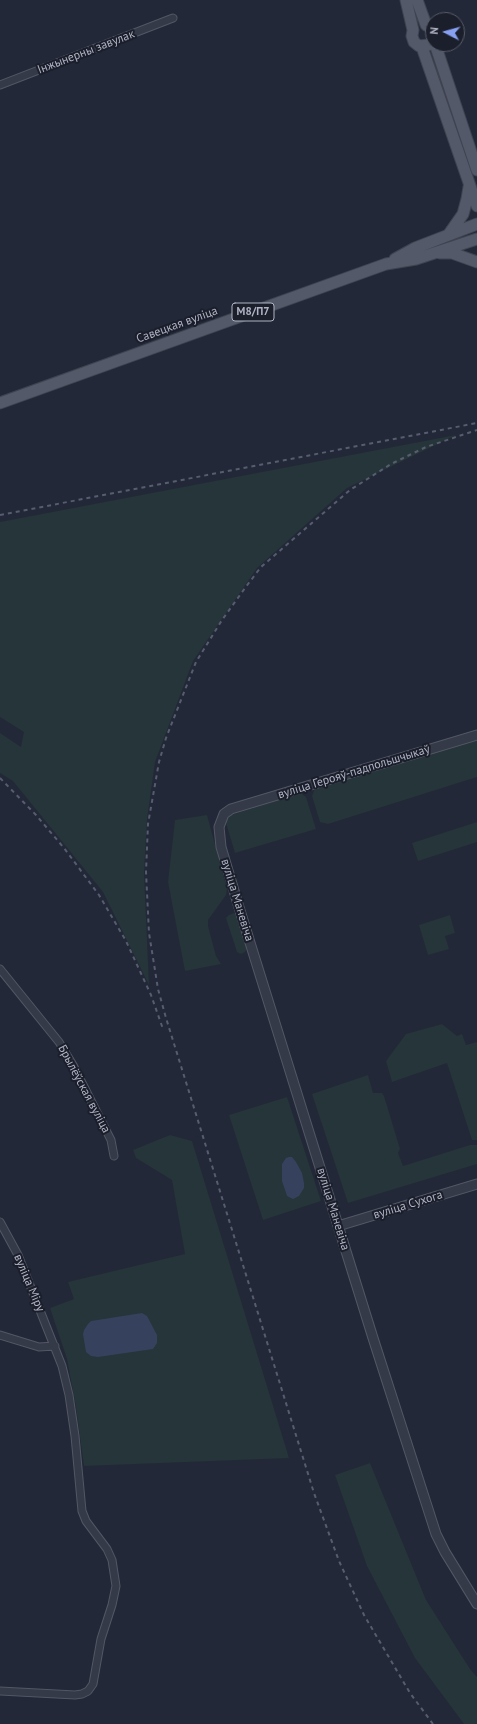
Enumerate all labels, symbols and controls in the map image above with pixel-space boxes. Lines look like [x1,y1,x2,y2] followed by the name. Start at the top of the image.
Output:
[425,12,465,52] north arrow
[35,27,137,77] street label: Інжынерны завулак
[427,27,441,35] text: N
[232,303,274,321] road number: М8/П7
[134,304,220,346] street label: Савецкая вуліца
[276,742,432,802] street label: вуліца Герояў-падпольшчыкаў
[218,857,256,943] street label: вуліца Маневіча
[55,1043,113,1135] street label: Брылёўская вуліца
[314,1166,352,1252] street label: вуліца Маневіча
[372,1188,444,1222] street label: вуліца Сухога
[10,1252,48,1314] street label: вуліца Міру

